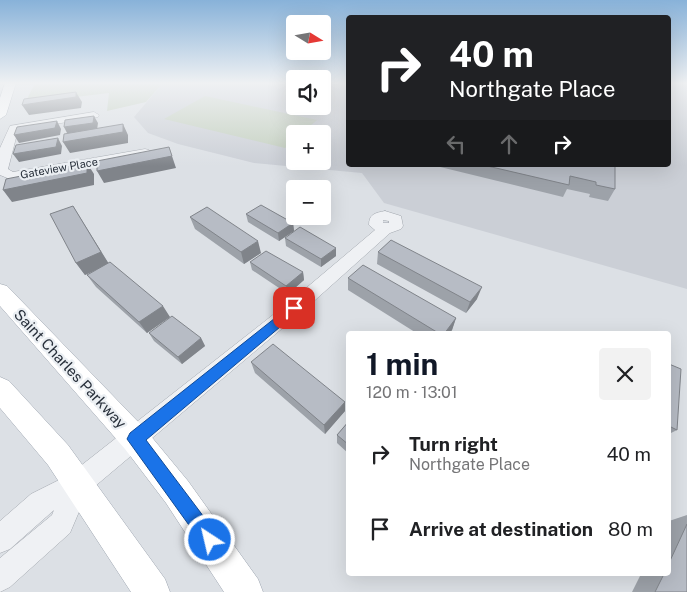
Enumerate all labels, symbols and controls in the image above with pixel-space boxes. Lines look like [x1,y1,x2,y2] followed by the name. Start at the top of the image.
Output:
[286,15,331,60] north arrow
[286,15,331,225] map controls
[449,34,534,75] text: 40 m
[366,35,431,100] icon: right
[286,70,331,115] button: sound
[449,76,615,102] text: Northgate Place
[286,125,331,170] button: +
[442,130,470,158] icon: left
[495,130,523,158] icon: ahead
[548,130,576,158] icon: right
[19,155,99,181] street label: Gateview Place
[286,180,331,225] button: −
[273,287,315,329] pin
[280,294,308,322] icon: arrive
[11,306,130,432] street label: Saint Charles Parkway
[366,346,438,382] text: 1 min
[599,348,651,400] button: close
[366,383,457,402] text: 120 m · 13:01
[409,433,498,455] text: Turn right
[366,440,394,468] icon: right
[606,443,651,465] text: 40 m
[409,455,530,474] text: Northgate Place
[183,513,235,565] position arrow
[366,515,394,543] icon: arrive
[409,518,593,540] text: Arrive at destination
[608,518,653,540] text: 80 m

